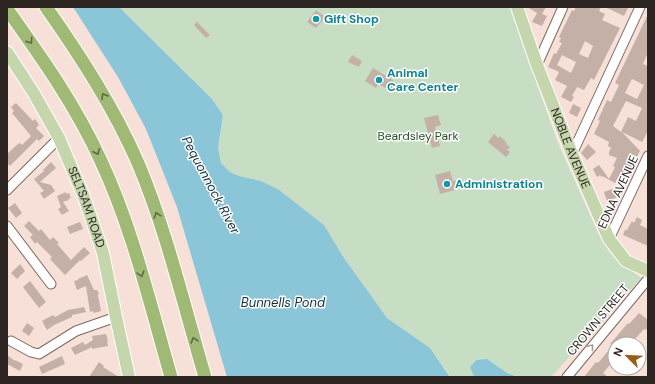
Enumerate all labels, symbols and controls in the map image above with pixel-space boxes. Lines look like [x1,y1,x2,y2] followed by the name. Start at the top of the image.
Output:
[324,11,379,27] place label: Gift Shop
[311,14,321,24] marker: Gift Shop
[25,36,32,43] one-way arrow
[387,65,458,95] place label: Animal Care Center
[374,75,384,85] marker: Animal Care Center
[102,93,109,100] one-way arrow
[547,106,594,191] street label: NOBLE AVENUE
[377,128,459,144] park label: Beardsley Park
[178,133,245,238] water label: Pequonnock River
[92,148,100,155] one-way arrow
[594,153,642,231] street label: EDNA AVENUE
[64,164,109,250] street label: SELTSAM ROAD
[455,176,543,192] place label: Administration
[442,179,452,189] marker: Administration
[153,211,162,218] one-way arrow
[136,270,145,277] one-way arrow
[564,281,632,359] street label: CROWN STREET
[241,294,326,311] water label: Bunnells Pond
[190,336,199,343] one-way arrow
[607,336,647,376] north arrow
[587,344,594,352] one-way arrow

